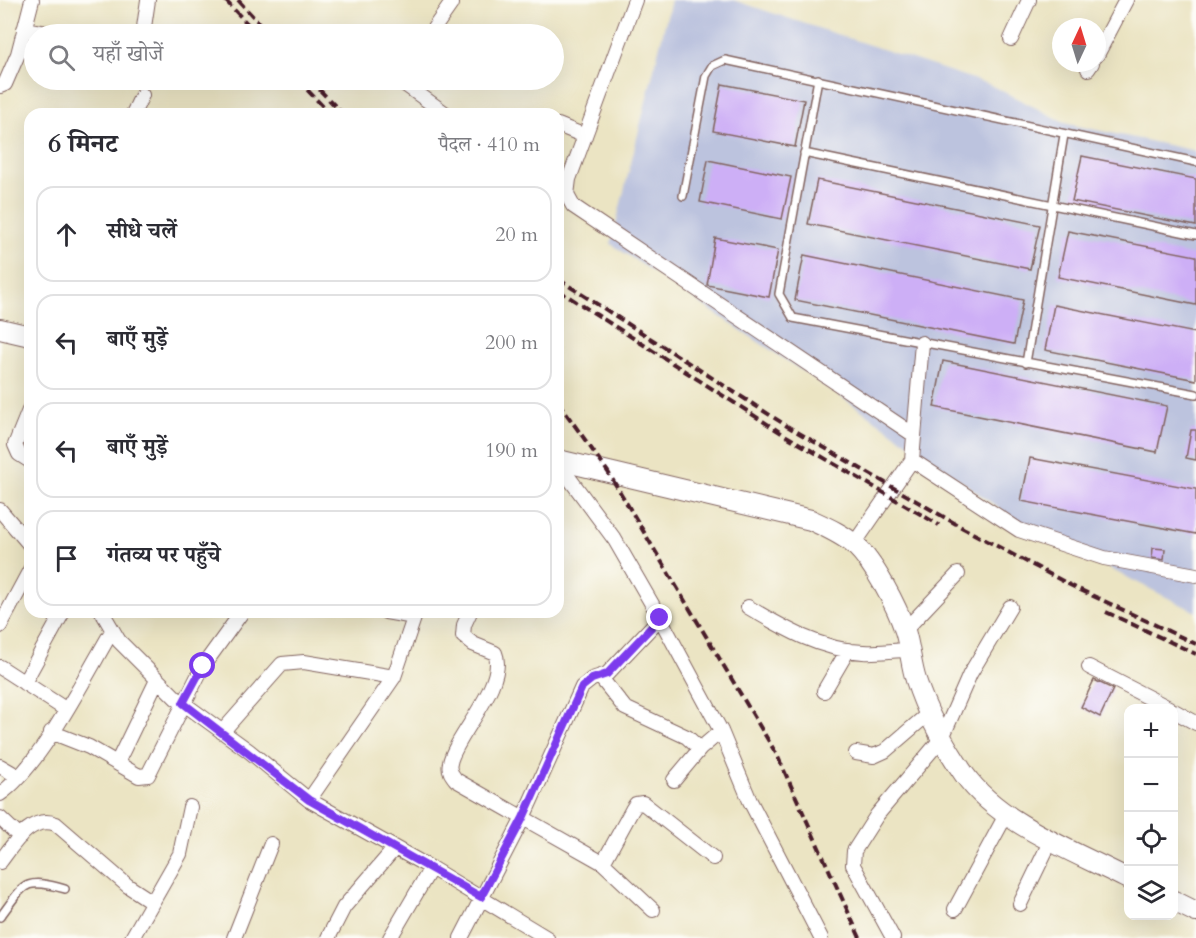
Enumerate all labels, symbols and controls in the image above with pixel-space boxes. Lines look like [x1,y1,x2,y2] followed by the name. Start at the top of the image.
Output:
[1052,18,1106,72] north arrow
[24,24,564,90] search box
[93,39,163,69] text: यहाँ खोजें
[45,41,78,74] icon: search
[48,126,118,161] text: 6 मिनट
[438,131,540,158] text: पैदल · 410 m
[107,216,177,246] text: सीधे चलें
[50,218,83,251] icon: ahead
[495,221,538,248] text: 20 m
[107,324,167,354] text: बाएँ मुड़ें
[50,326,83,359] icon: left
[485,329,538,356] text: 200 m
[107,432,167,462] text: बाएँ मुड़ें
[50,434,83,467] icon: left
[485,437,538,464] text: 190 m
[107,540,221,570] text: गंतव्य पर पहुँचे
[50,542,83,575] icon: arrive
[646,604,672,630] route end
[189,652,215,678] route start
[1124,704,1178,920] map controls
[1124,704,1178,758] button: +
[1124,758,1178,812] button: −
[1124,812,1178,866] button: locate
[1124,866,1178,920] button: layers

